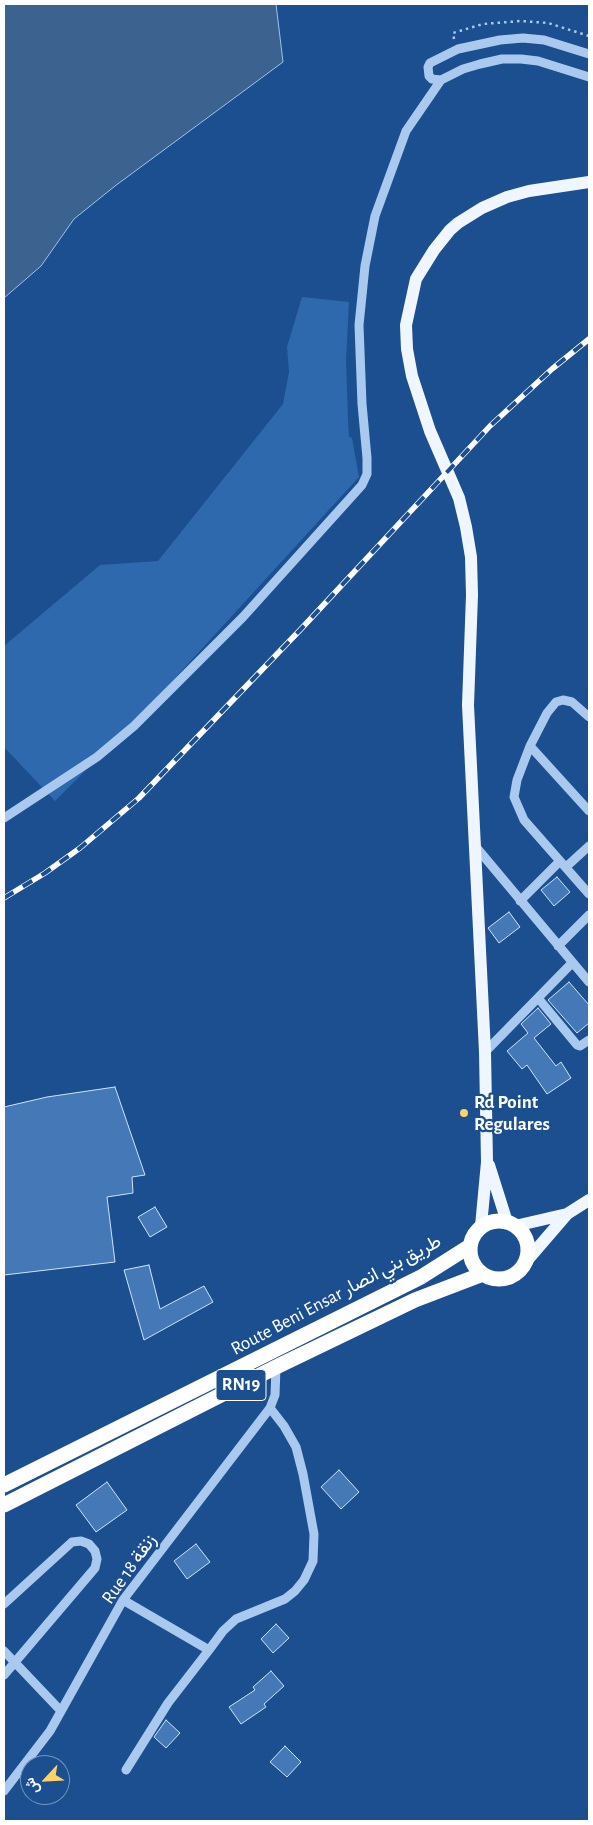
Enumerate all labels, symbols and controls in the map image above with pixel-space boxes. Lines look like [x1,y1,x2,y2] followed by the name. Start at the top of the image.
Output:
[474,1091,550,1135] place label: Rd Point Regulares
[458,1107,470,1119] marker: Rd Point Regulares
[227,1230,445,1360] street label: Route Beni Ensar طريق بني انصار
[216,1370,266,1400] road number: RN19
[97,1530,161,1608] street label: Rue 18 زنقة
[20,1755,70,1805] north arrow
[22,1775,42,1797] text: ش

